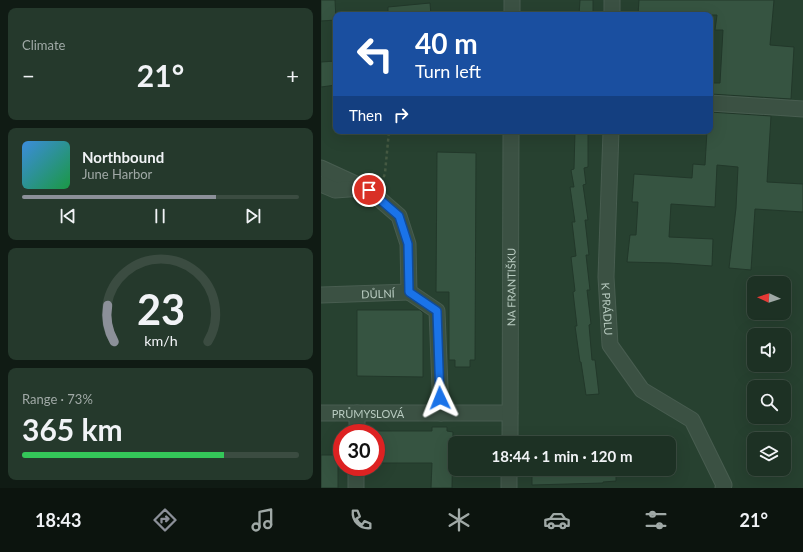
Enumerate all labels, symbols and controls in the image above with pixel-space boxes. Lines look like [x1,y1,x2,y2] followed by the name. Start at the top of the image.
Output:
[415,26,478,60] text: 40 m
[349,28,401,80] icon: left
[22,37,65,53] text: Climate
[137,57,184,93] text: 21°
[415,60,481,82] text: Turn left
[22,62,35,89] text: −
[286,62,299,89] text: +
[390,104,412,126] icon: right
[349,106,382,124] text: Then
[82,148,164,166] text: Northbound
[82,166,152,182] text: June Harbor
[352,173,386,207] pin
[358,179,380,201] icon: arrive
[57,205,79,227] icon: previous
[149,205,171,227] icon: pause
[242,205,264,227] icon: next
[504,248,517,326] street label: NA FRANTIŠKU
[747,276,791,320] north arrow
[747,276,791,476] map controls
[600,282,616,336] street label: K PRÁDLU
[136,284,185,334] text: 23
[361,286,396,300] street label: DŮLNÍ
[747,328,791,372] button: sound
[144,332,177,349] text: km/h
[419,377,461,419] position arrow
[747,380,791,424] button: search
[22,391,93,407] text: Range · 73%
[332,407,405,420] street label: PRŮMYSLOVÁ
[22,411,123,447] text: 365 km
[333,424,385,476] speed limit sign: 30
[747,432,791,476] button: layers
[492,447,632,465] text: 18:44 · 1 min · 120 m
[151,506,179,534] icon: directions
[249,506,277,534] icon: music
[347,506,375,534] icon: phone
[445,506,473,534] icon: climate
[543,506,571,534] icon: car
[642,506,670,534] icon: filters
[35,509,81,531] text: 18:43
[740,509,768,531] text: 21°

